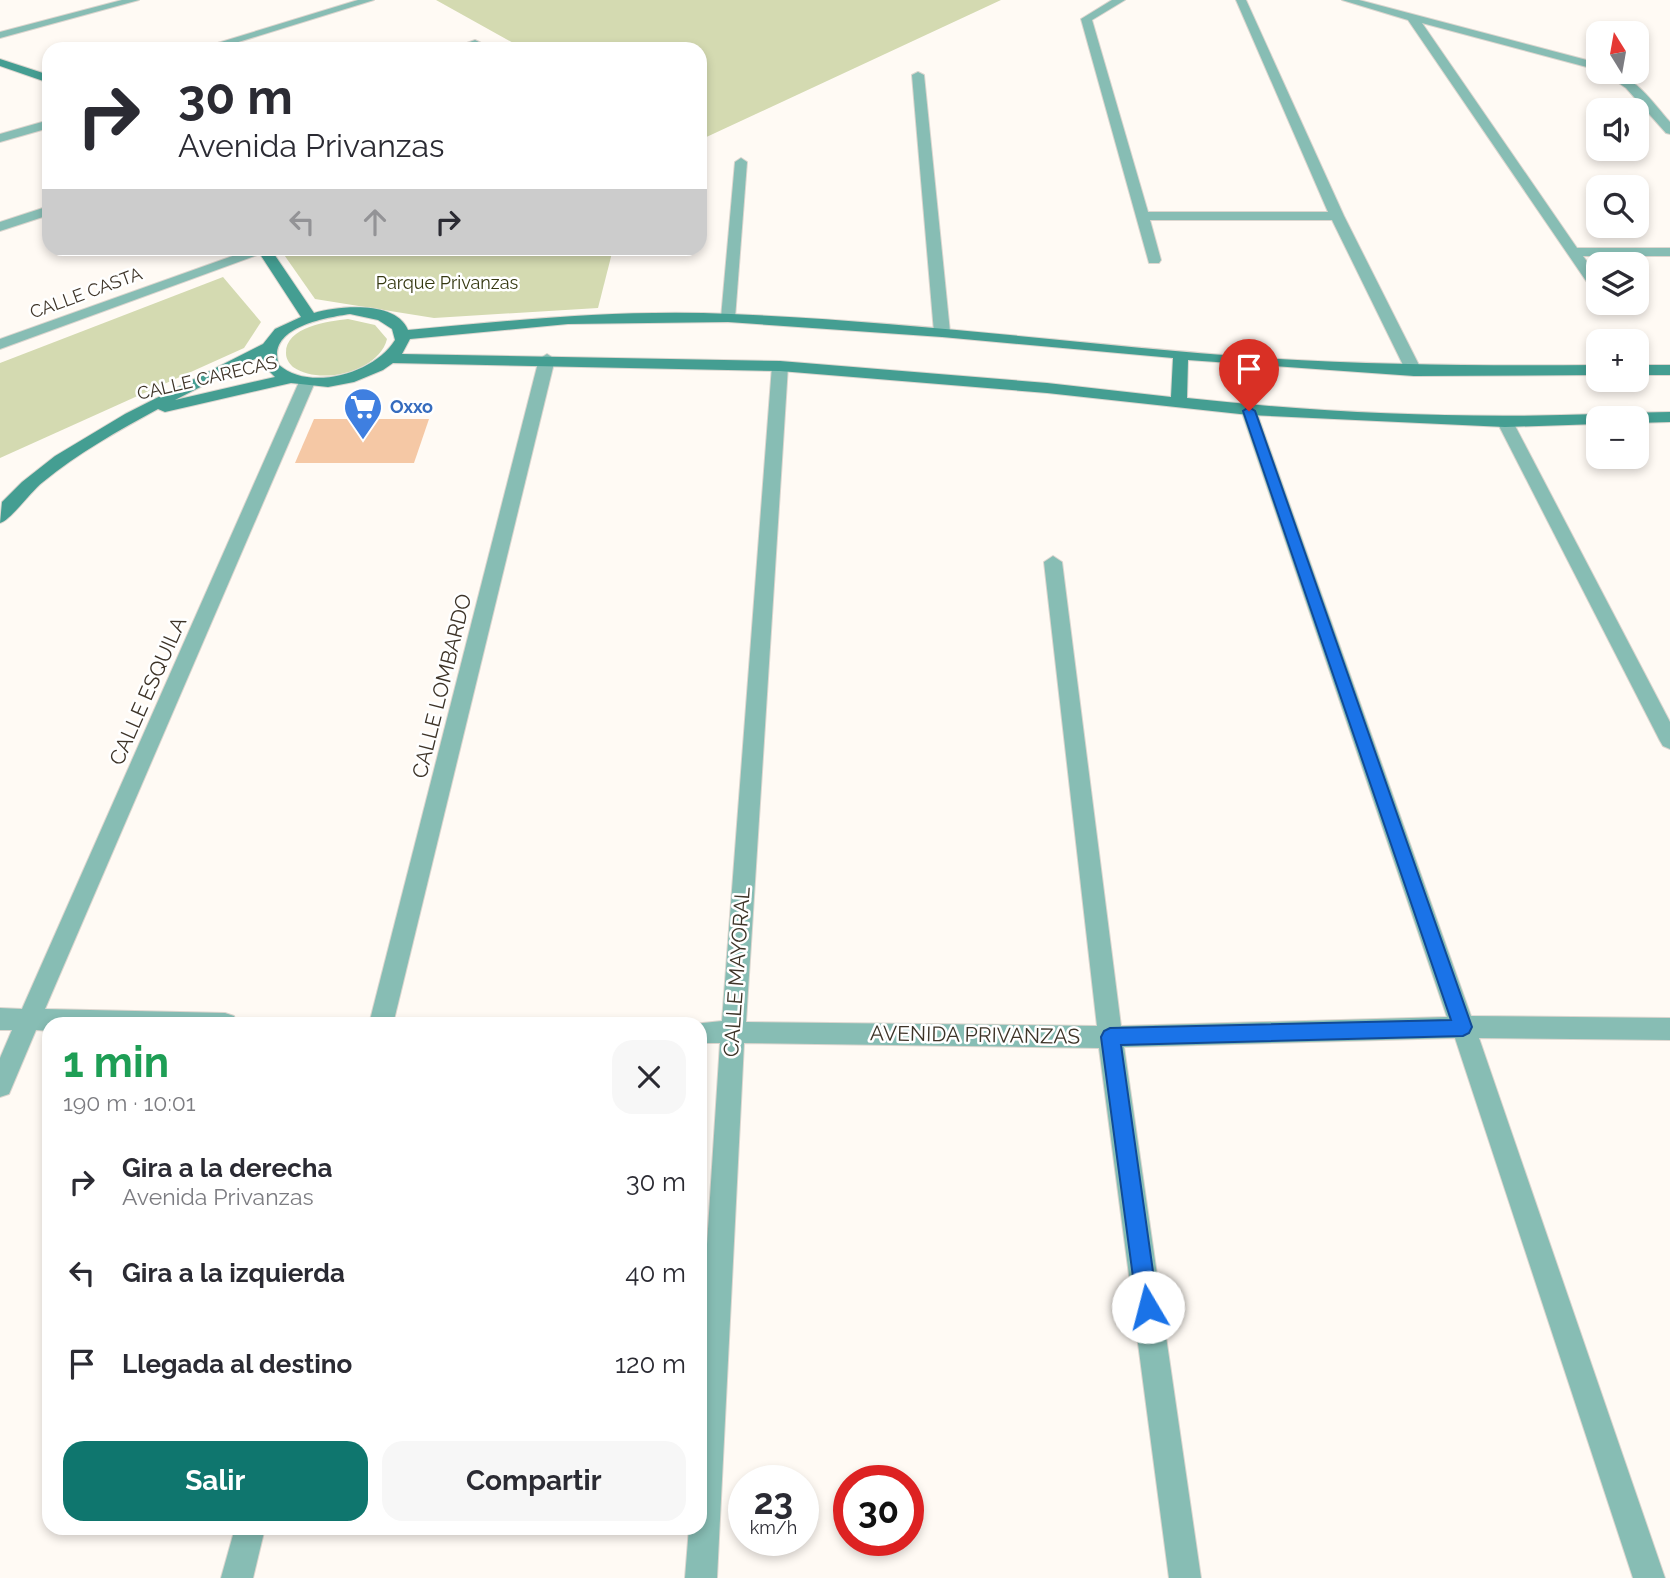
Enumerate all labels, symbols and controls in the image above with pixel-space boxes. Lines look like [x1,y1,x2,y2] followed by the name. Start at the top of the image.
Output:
[1586,21,1648,84] north arrow
[1586,21,1649,469] map controls
[178,68,293,125] text: 30 m
[63,70,154,161] icon: right
[1586,98,1649,161] button: sound
[178,127,444,164] text: Avenida Privanzas
[1586,175,1649,238] button: search
[283,203,321,241] icon: left
[356,203,394,241] icon: ahead
[429,203,467,241] icon: right
[1586,252,1649,315] button: layers
[27,263,145,323] street label: CALLE CASTA
[376,272,518,293] park label: Parque Privanzas
[1586,329,1649,392] button: +
[1219,339,1279,411] pin
[1230,350,1268,388] icon: arrive
[135,351,279,404] street label: CALLE CARECAS
[342,386,384,441] supermarket icon: Oxxo
[390,396,433,417] place label: Oxxo
[1586,406,1649,469] button: −
[406,591,477,781] street label: CALLE LOMBARDO
[104,613,191,769] street label: CALLE ESQUILA
[718,886,755,1058] street label: CALLE MAYORAL
[870,1020,1081,1049] street label: AVENIDA PRIVANZAS
[63,1038,169,1087] text: 1 min
[612,1040,686,1114] button: close
[63,1089,196,1116] text: 190 m · 10:01
[122,1153,332,1183] text: Gira a la derecha
[63,1163,101,1201] icon: right
[626,1167,686,1197] text: 30 m
[122,1183,314,1210] text: Avenida Privanzas
[63,1254,101,1292] icon: left
[122,1258,345,1288] text: Gira a la izquierda
[625,1258,686,1288] text: 40 m
[1111,1270,1185,1344] position arrow
[63,1345,101,1383] icon: arrive
[122,1349,352,1379] text: Llegada al destino
[615,1349,686,1379] text: 120 m
[63,1441,368,1521] button: Salir
[382,1441,686,1521] button: Compartir
[833,1465,924,1556] speed limit sign: 30
[754,1481,793,1522] text: 23
[750,1517,797,1538] text: km/h

